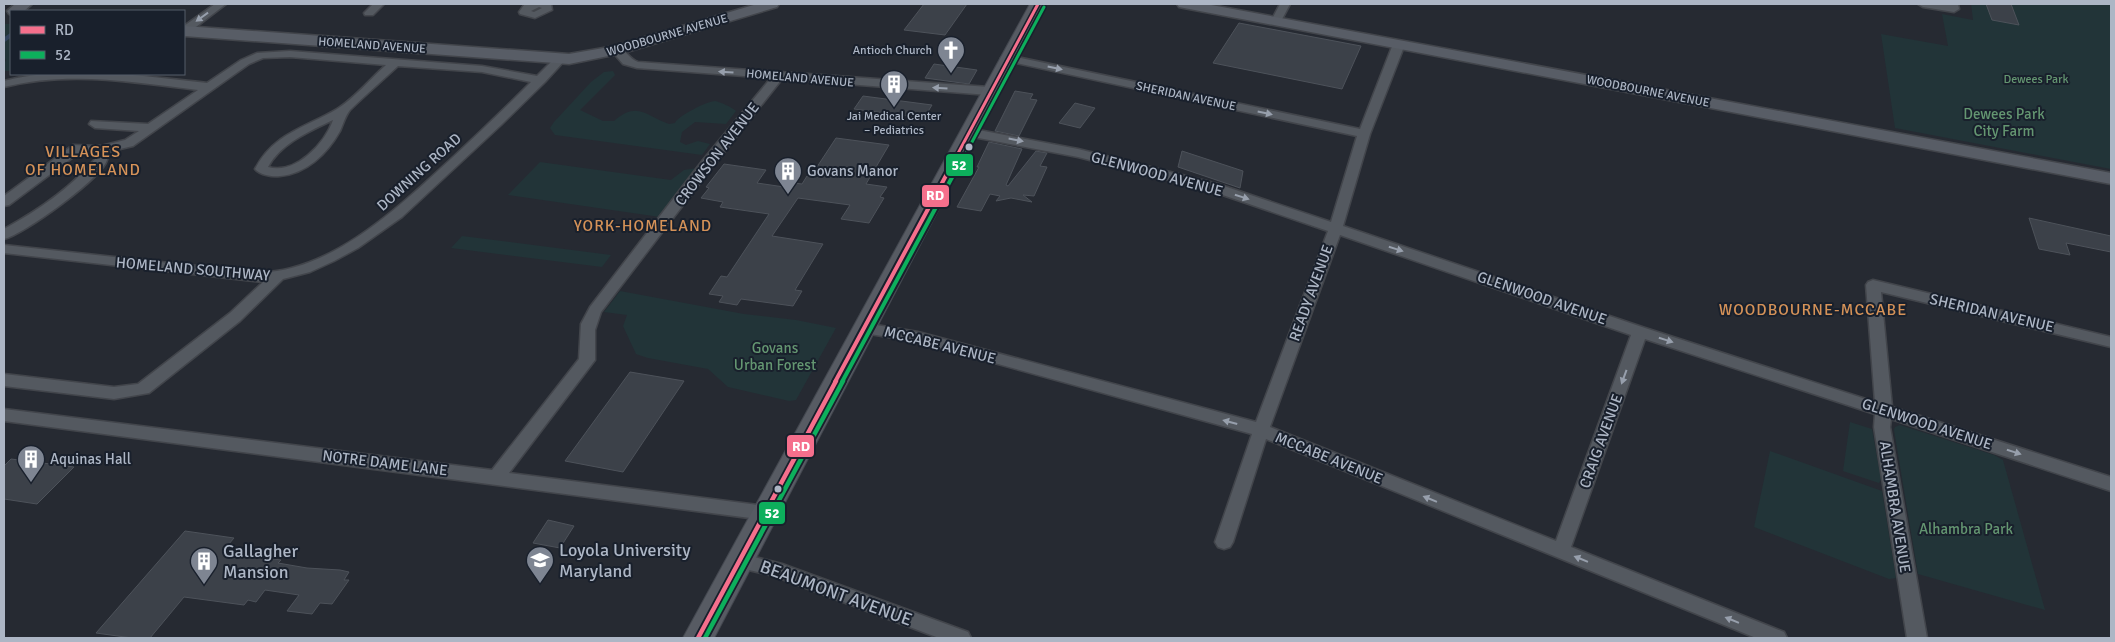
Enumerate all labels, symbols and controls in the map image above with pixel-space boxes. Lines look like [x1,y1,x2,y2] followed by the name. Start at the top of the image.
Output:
[10,10,185,75] legend
[605,11,729,60] street label: WOODBOURNE AVENUE
[195,12,209,22] one-way arrow
[55,21,74,39] text: RD
[318,34,427,57] street label: HOMELAND AVENUE
[936,35,966,74] church icon: Antioch Church
[853,43,932,58] place label: Antioch Church
[55,46,71,64] text: 52
[1047,64,1063,72] one-way arrow
[746,66,855,91] street label: HOMELAND AVENUE
[718,67,734,75] one-way arrow
[879,69,909,108] building icon: Jai Medical Center – Pediatrics
[1585,72,1711,111] street label: WOODBOURNE AVENUE
[2003,72,2069,87] park label: Dewees Park
[1135,79,1237,114] street label: SHERIDAN AVENUE
[932,84,948,92] one-way arrow
[671,99,763,209] street label: CROWSON AVENUE
[1963,105,2045,140] park label: Dewees Park City Farm
[847,109,942,138] place label: Jai Medical Center – Pediatrics
[1258,109,1273,117] one-way arrow
[373,129,465,215] street label: DOWNING ROAD
[1009,136,1024,144] one-way arrow
[25,142,141,180] district label: VILLAGES OF HOMELAND
[964,142,974,152] unlabelled marker
[1089,148,1225,200] street label: GLENWOOD AVENUE
[945,153,974,177] line badge: 52
[773,156,803,195] building icon: Govans Manor
[951,157,967,174] text: 52
[807,162,898,180] place label: Govans Manor
[921,184,950,208] line badge: RD
[926,187,944,204] text: RD
[1234,194,1249,201] one-way arrow
[574,216,712,236] district label: YORK-HOMELAND
[1285,242,1337,344] street label: READY AVENUE
[1388,245,1403,253] one-way arrow
[115,253,271,285] street label: HOMELAND SOUTHWAY
[1475,267,1609,329] street label: GLENWOOD AVENUE
[1928,290,2056,336] street label: SHERIDAN AVENUE
[1719,300,1907,320] district label: WOODBOURNE-MCCABE
[882,322,998,368] street label: MCCABE AVENUE
[1658,336,1673,344] one-way arrow
[734,339,816,374] park label: Govans Urban Forest
[1620,370,1627,385] one-way arrow
[1576,391,1626,491] street label: CRAIG AVENUE
[1860,394,1994,454] street label: GLENWOOD AVENUE
[1222,418,1237,426] one-way arrow
[1273,428,1385,488] street label: MCCABE AVENUE
[786,434,815,458] line badge: RD
[792,438,810,455] text: RD
[1876,440,1914,574] street label: ALHAMBRA AVENUE
[16,444,46,483] building icon: Aquinas Hall
[321,446,449,480] street label: NOTRE DAME LANE
[2007,448,2022,456] one-way arrow
[50,450,131,468] place label: Aquinas Hall
[773,484,783,494] unlabelled marker
[1423,494,1437,502] one-way arrow
[758,501,786,525] line badge: 52
[764,505,780,522] text: 52
[1919,520,2014,538] park label: Alhambra Park
[559,539,691,582] place label: Loyola University Maryland
[223,540,298,583] place label: Gallagher Mansion
[525,545,555,584] school or university icon: Loyola University Maryland
[189,546,219,585] building icon: Gallagher Mansion
[757,555,915,631] street label: BEAUMONT AVENUE
[1573,555,1588,563] one-way arrow
[1724,616,1739,624] one-way arrow

